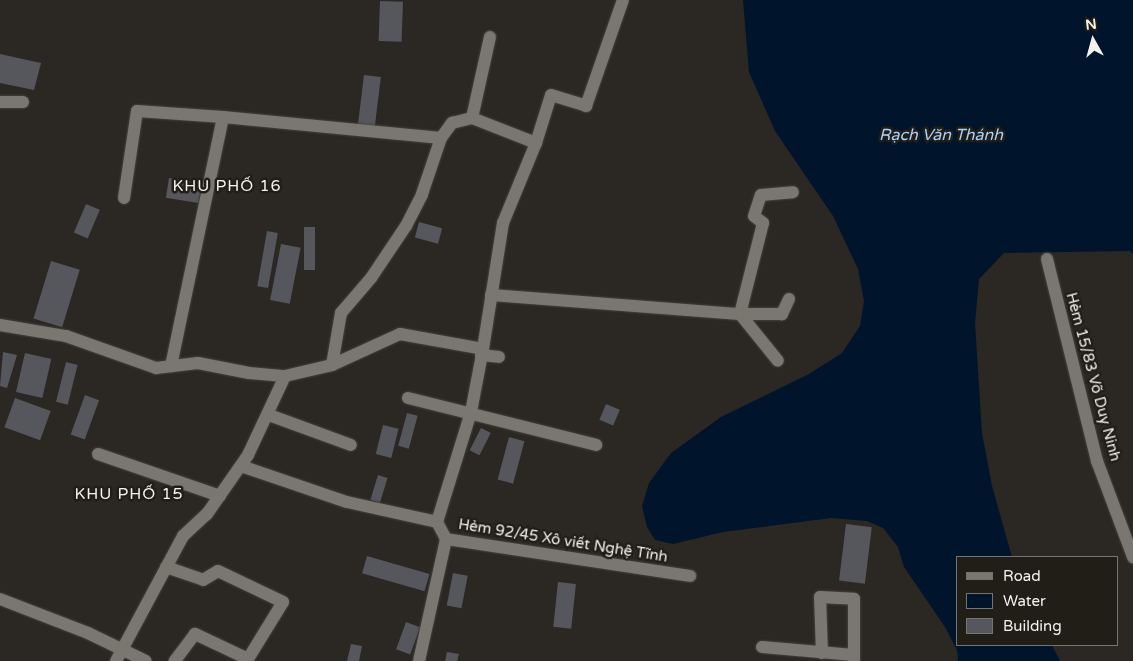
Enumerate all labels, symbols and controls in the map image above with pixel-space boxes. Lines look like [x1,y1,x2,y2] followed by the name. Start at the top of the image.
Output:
[1068,15,1118,65] north arrow
[1084,15,1098,34] text: N
[879,125,1003,145] water label: Rạch Văn Thánh
[171,176,283,196] district label: KHU PHỐ 16
[1062,291,1124,463] street label: Hẻm 15/83 Võ Duy Ninh
[73,484,185,504] district label: KHU PHỐ 15
[457,516,669,566] street label: Hẻm 92/45 Xô viết Nghệ Tĩnh
[956,556,1118,646] legend
[1003,567,1041,585] text: Road
[1003,592,1046,610] text: Water
[1003,617,1062,635] text: Building

